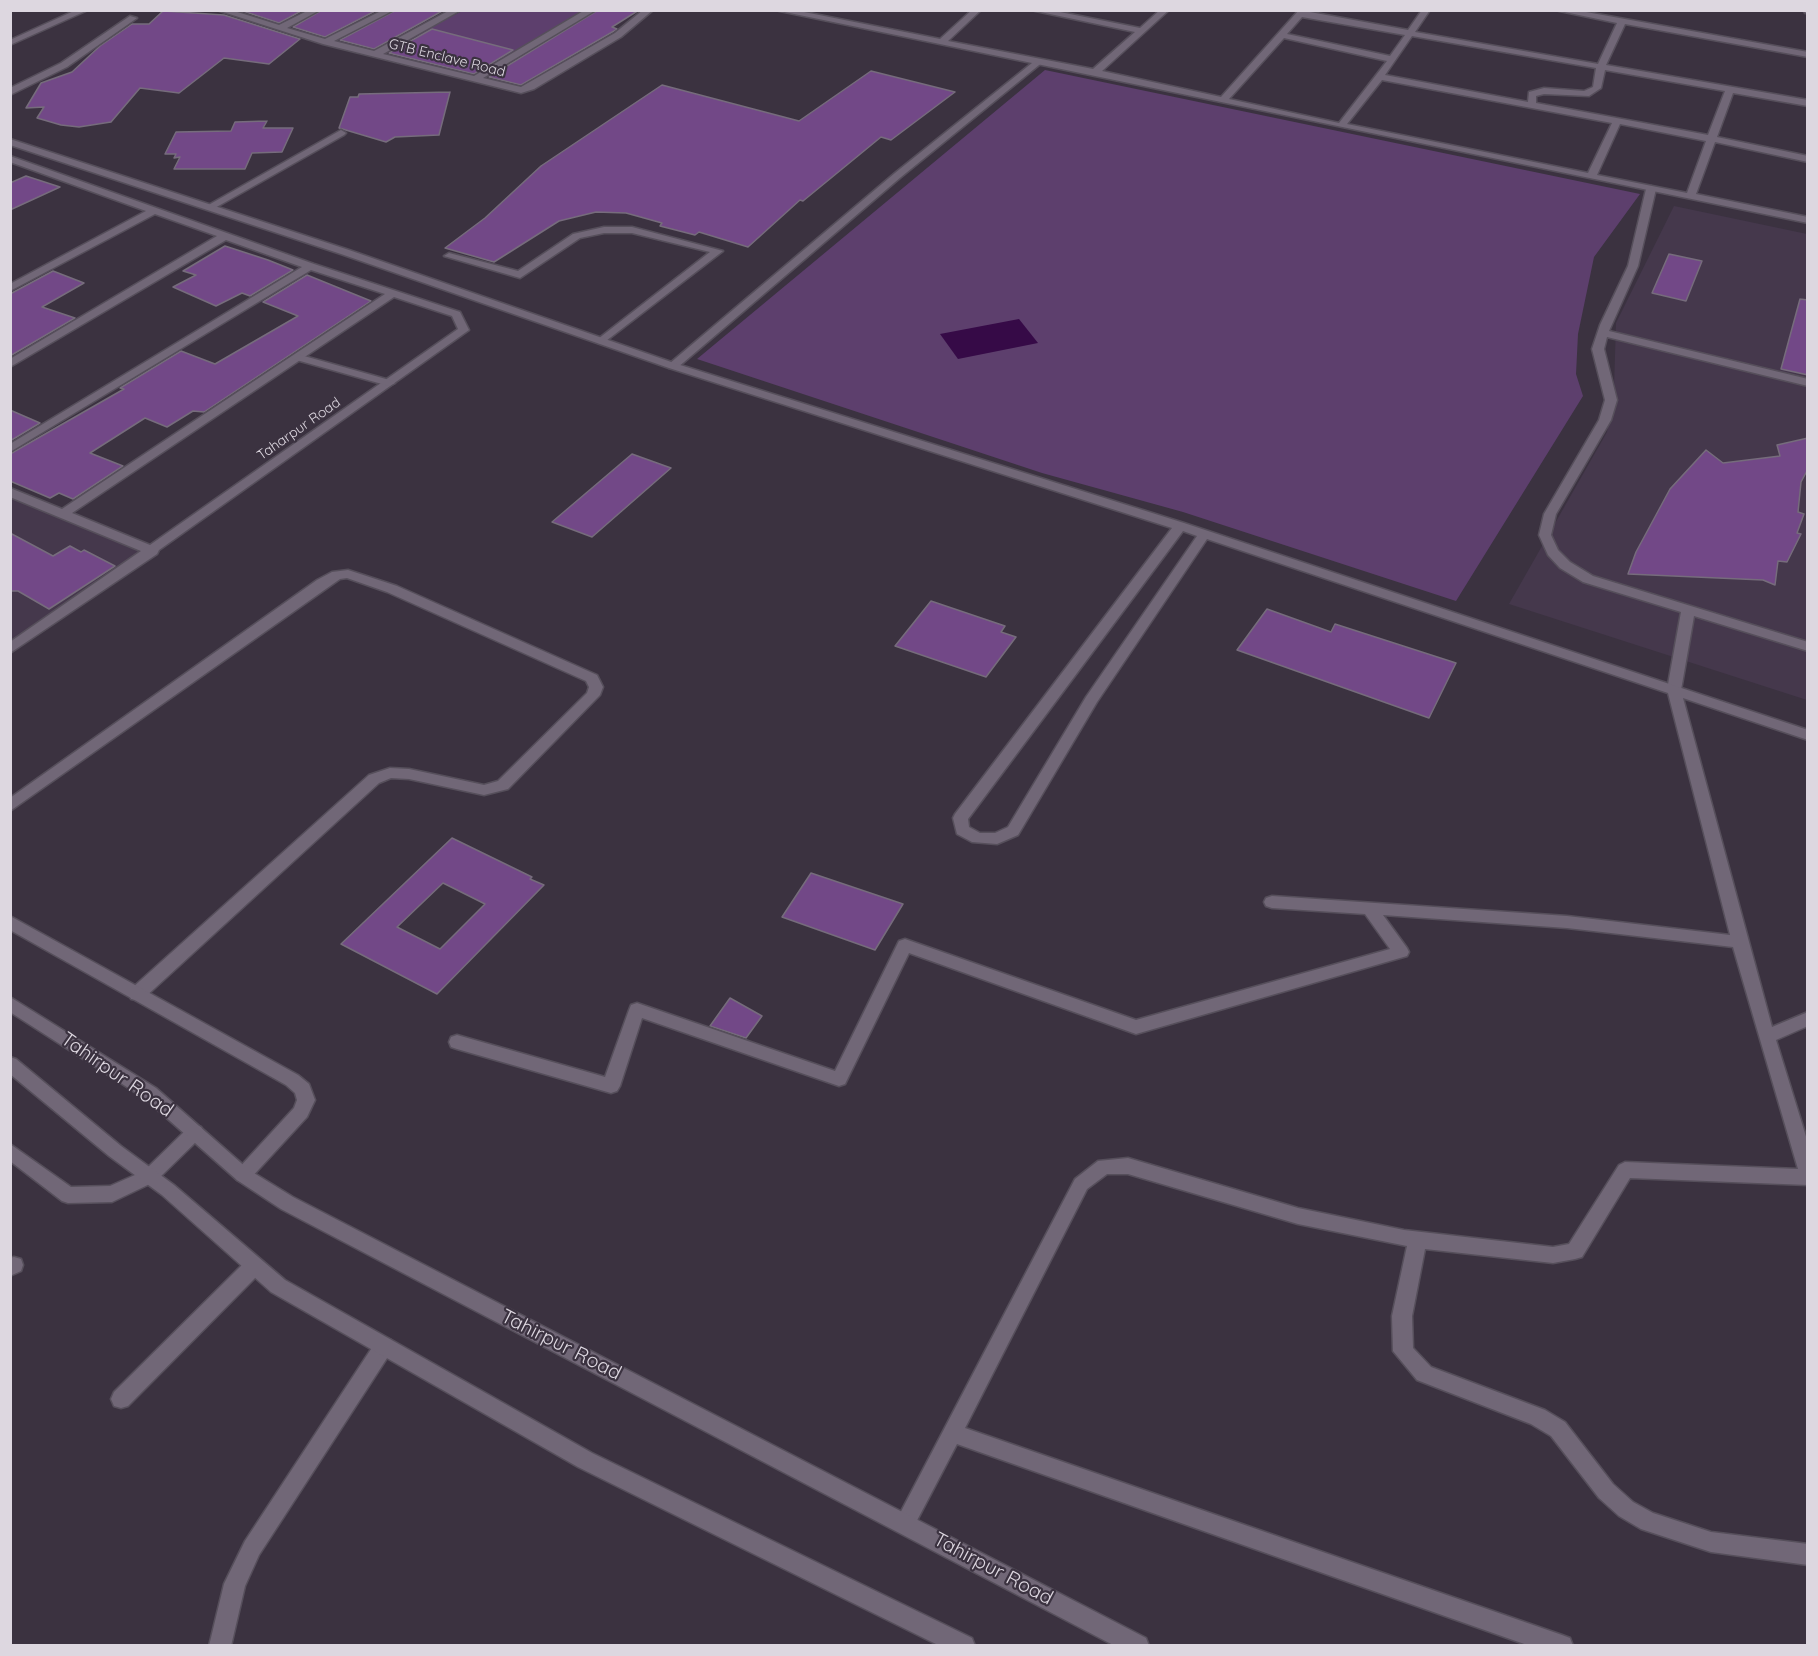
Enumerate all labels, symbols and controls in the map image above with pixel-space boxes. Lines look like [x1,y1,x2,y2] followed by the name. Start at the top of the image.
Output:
[387,35,507,81] street label: GTB Enclave Road
[254,394,344,464] street label: Taharpur Road
[56,1027,178,1123] street label: Tahirpur Road
[497,1304,625,1386] street label: Tahirpur Road
[929,1527,1057,1611] street label: Tahirpur Road

